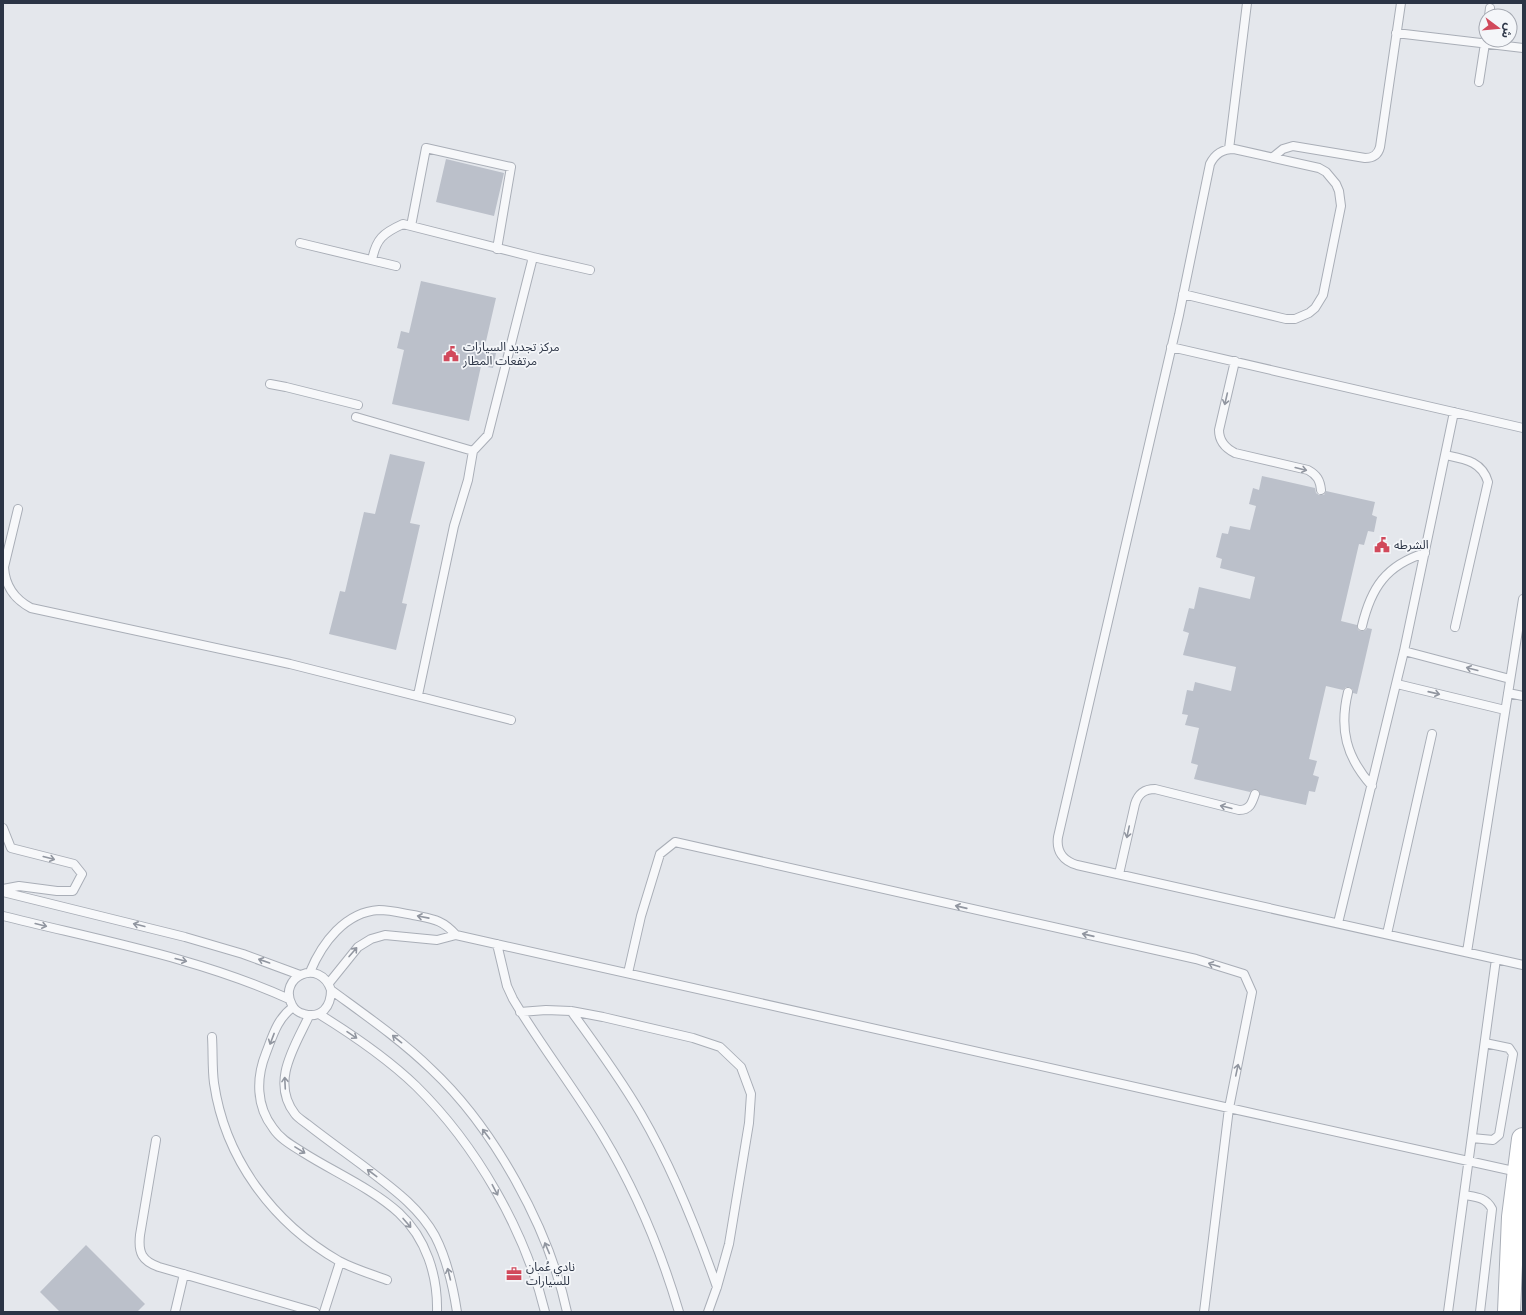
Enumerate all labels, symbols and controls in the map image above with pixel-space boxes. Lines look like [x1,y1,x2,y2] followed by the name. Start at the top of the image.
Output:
[1478,8,1518,48] north arrow
[1499,22,1515,40] text: ش
[462,340,560,368] place label: مركز تجديد السيارات مرتفعات المطار
[442,345,460,363] public building icon: مركز تجديد السيارات مرتفعات المطار
[1222,393,1230,406] one-way arrow
[1295,465,1308,473] one-way arrow
[1373,536,1391,554] public building icon: الشرطه
[1394,538,1429,552] place label: الشرطه
[1466,665,1479,672] one-way arrow
[1428,690,1441,698] one-way arrow
[1220,802,1233,810] one-way arrow
[1124,826,1132,839] one-way arrow
[42,855,55,862] one-way arrow
[955,902,968,910] one-way arrow
[416,913,429,921] one-way arrow
[133,921,146,929] one-way arrow
[34,922,47,930] one-way arrow
[1082,930,1095,938] one-way arrow
[348,947,357,958] one-way arrow
[174,956,187,964] one-way arrow
[257,957,270,964] one-way arrow
[1208,961,1221,968] one-way arrow
[346,1031,357,1039] one-way arrow
[267,1032,275,1044] one-way arrow
[392,1035,403,1044] one-way arrow
[1234,1064,1242,1077] one-way arrow
[281,1077,288,1090] one-way arrow
[482,1128,490,1139] one-way arrow
[294,1146,305,1154] one-way arrow
[367,1169,378,1177] one-way arrow
[492,1184,499,1196] one-way arrow
[403,1217,412,1228] one-way arrow
[543,1243,550,1255] one-way arrow
[526,1260,575,1288] place label: نادي عُمان للسيارات
[505,1265,523,1283] office icon: نادي عُمان للسيارات
[444,1268,452,1281] one-way arrow

